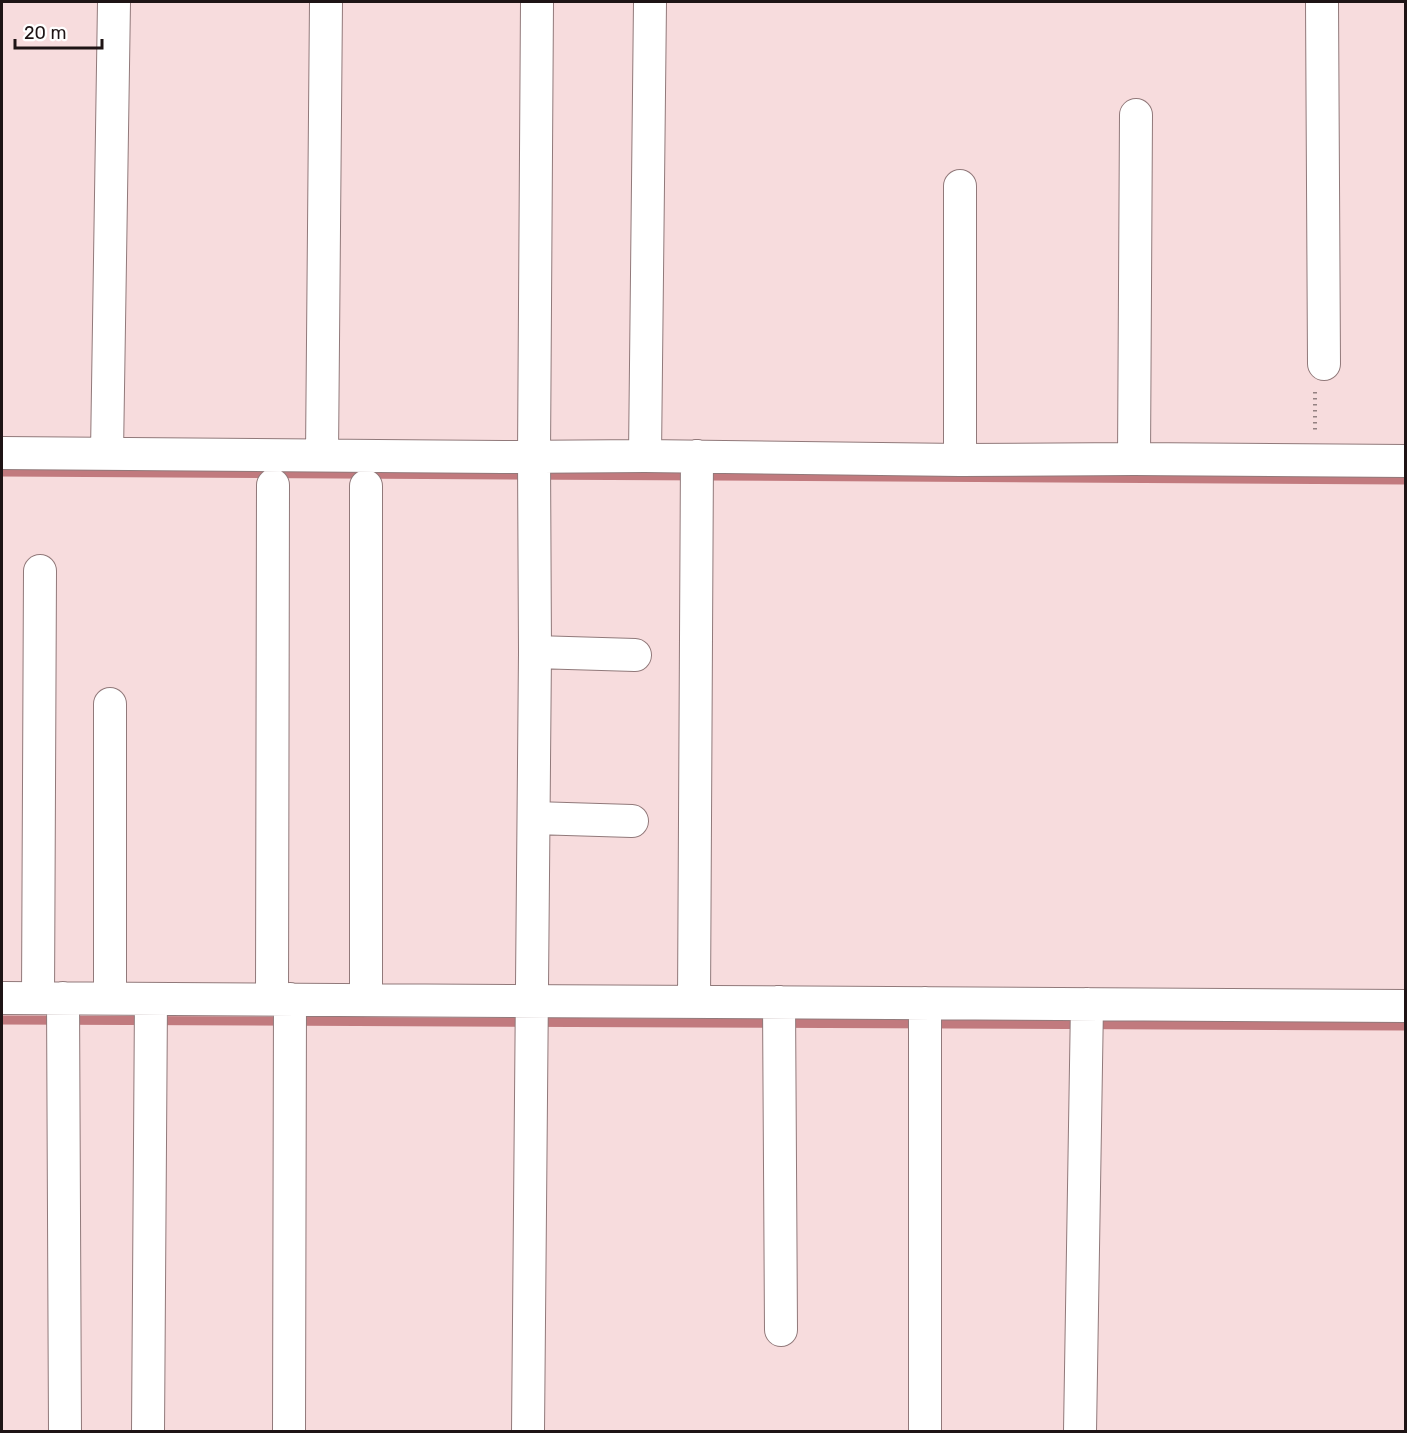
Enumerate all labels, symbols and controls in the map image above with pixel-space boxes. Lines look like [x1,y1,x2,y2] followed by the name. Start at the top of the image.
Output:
[15,12,102,50] scale bar
[24,22,66,44] text: 20 m

